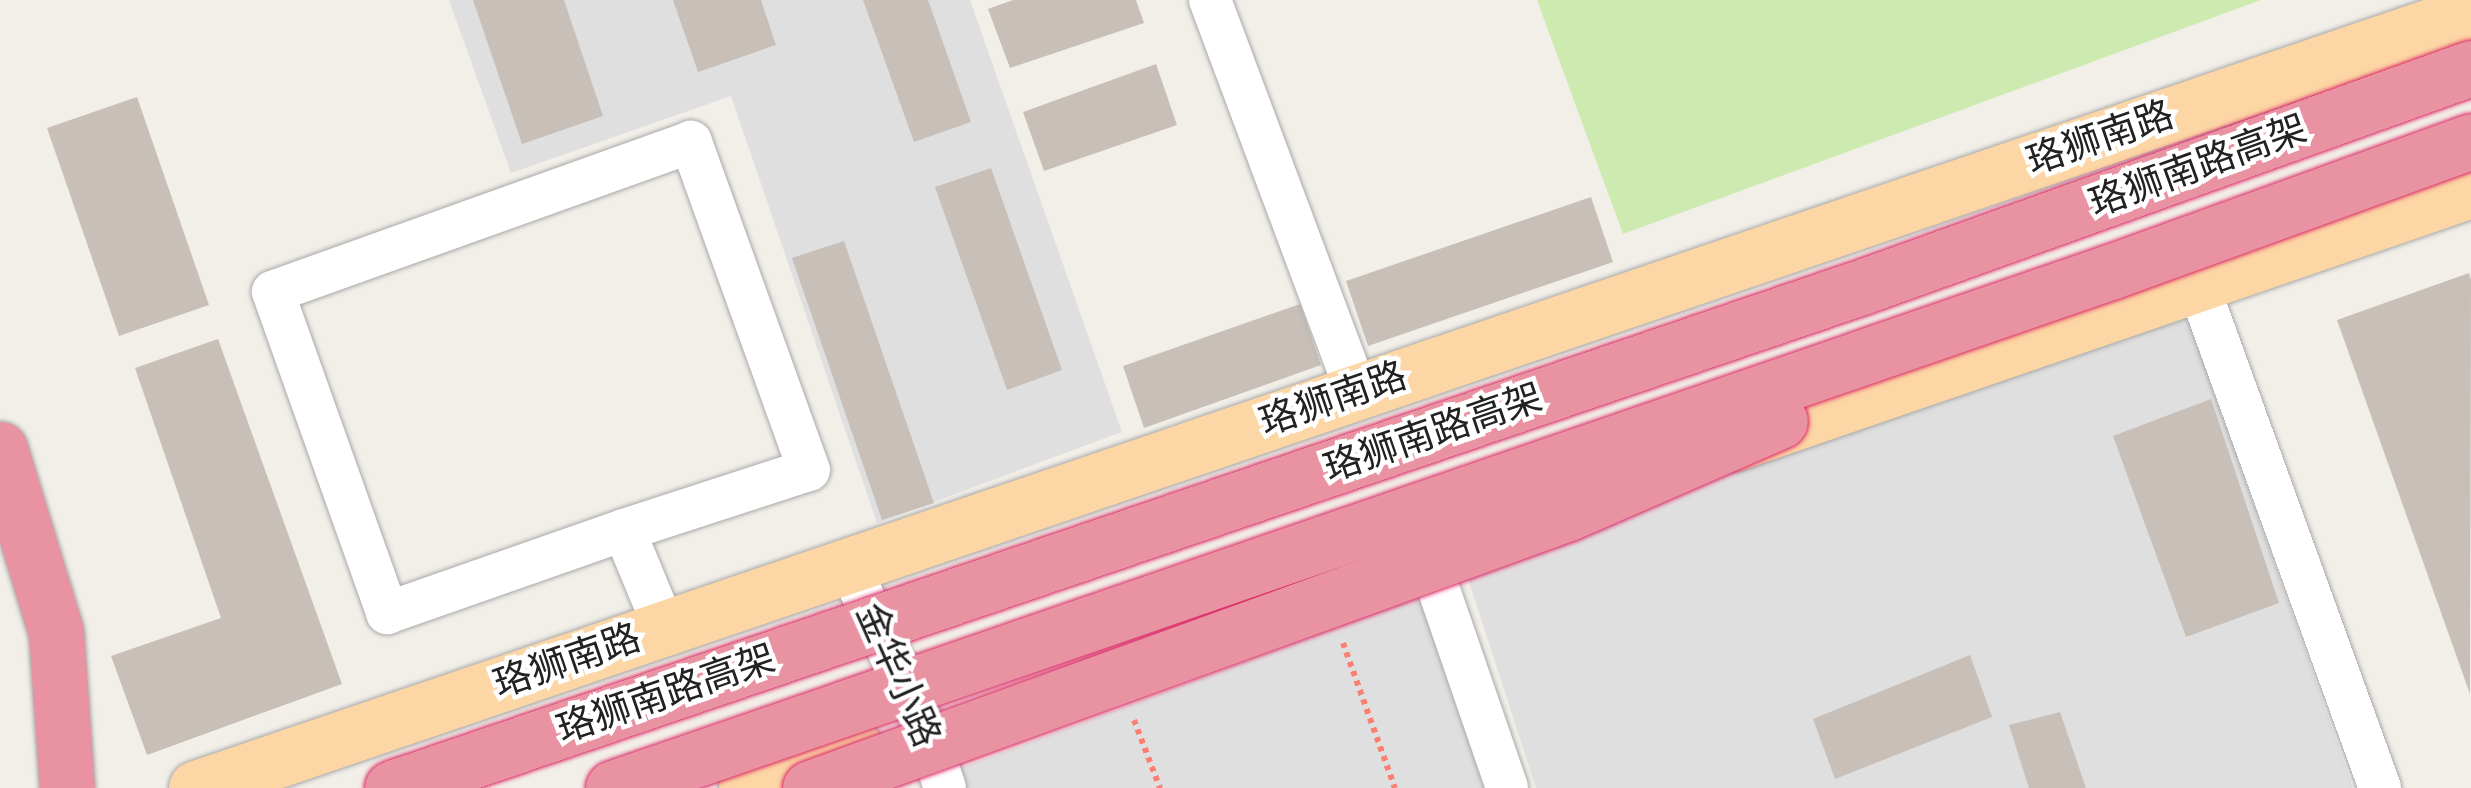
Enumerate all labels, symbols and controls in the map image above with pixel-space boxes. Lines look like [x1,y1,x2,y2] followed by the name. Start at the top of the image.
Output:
[2021,92,2179,184] street label: 珞狮南路
[2083,106,2313,226] street label: 珞狮南路高架
[1254,353,1412,445] street label: 珞狮南路
[1318,374,1548,492] street label: 珞狮南路高架
[846,596,950,754] street label: 金华小路
[488,615,646,707] street label: 珞狮南路
[551,635,781,753] street label: 珞狮南路高架

